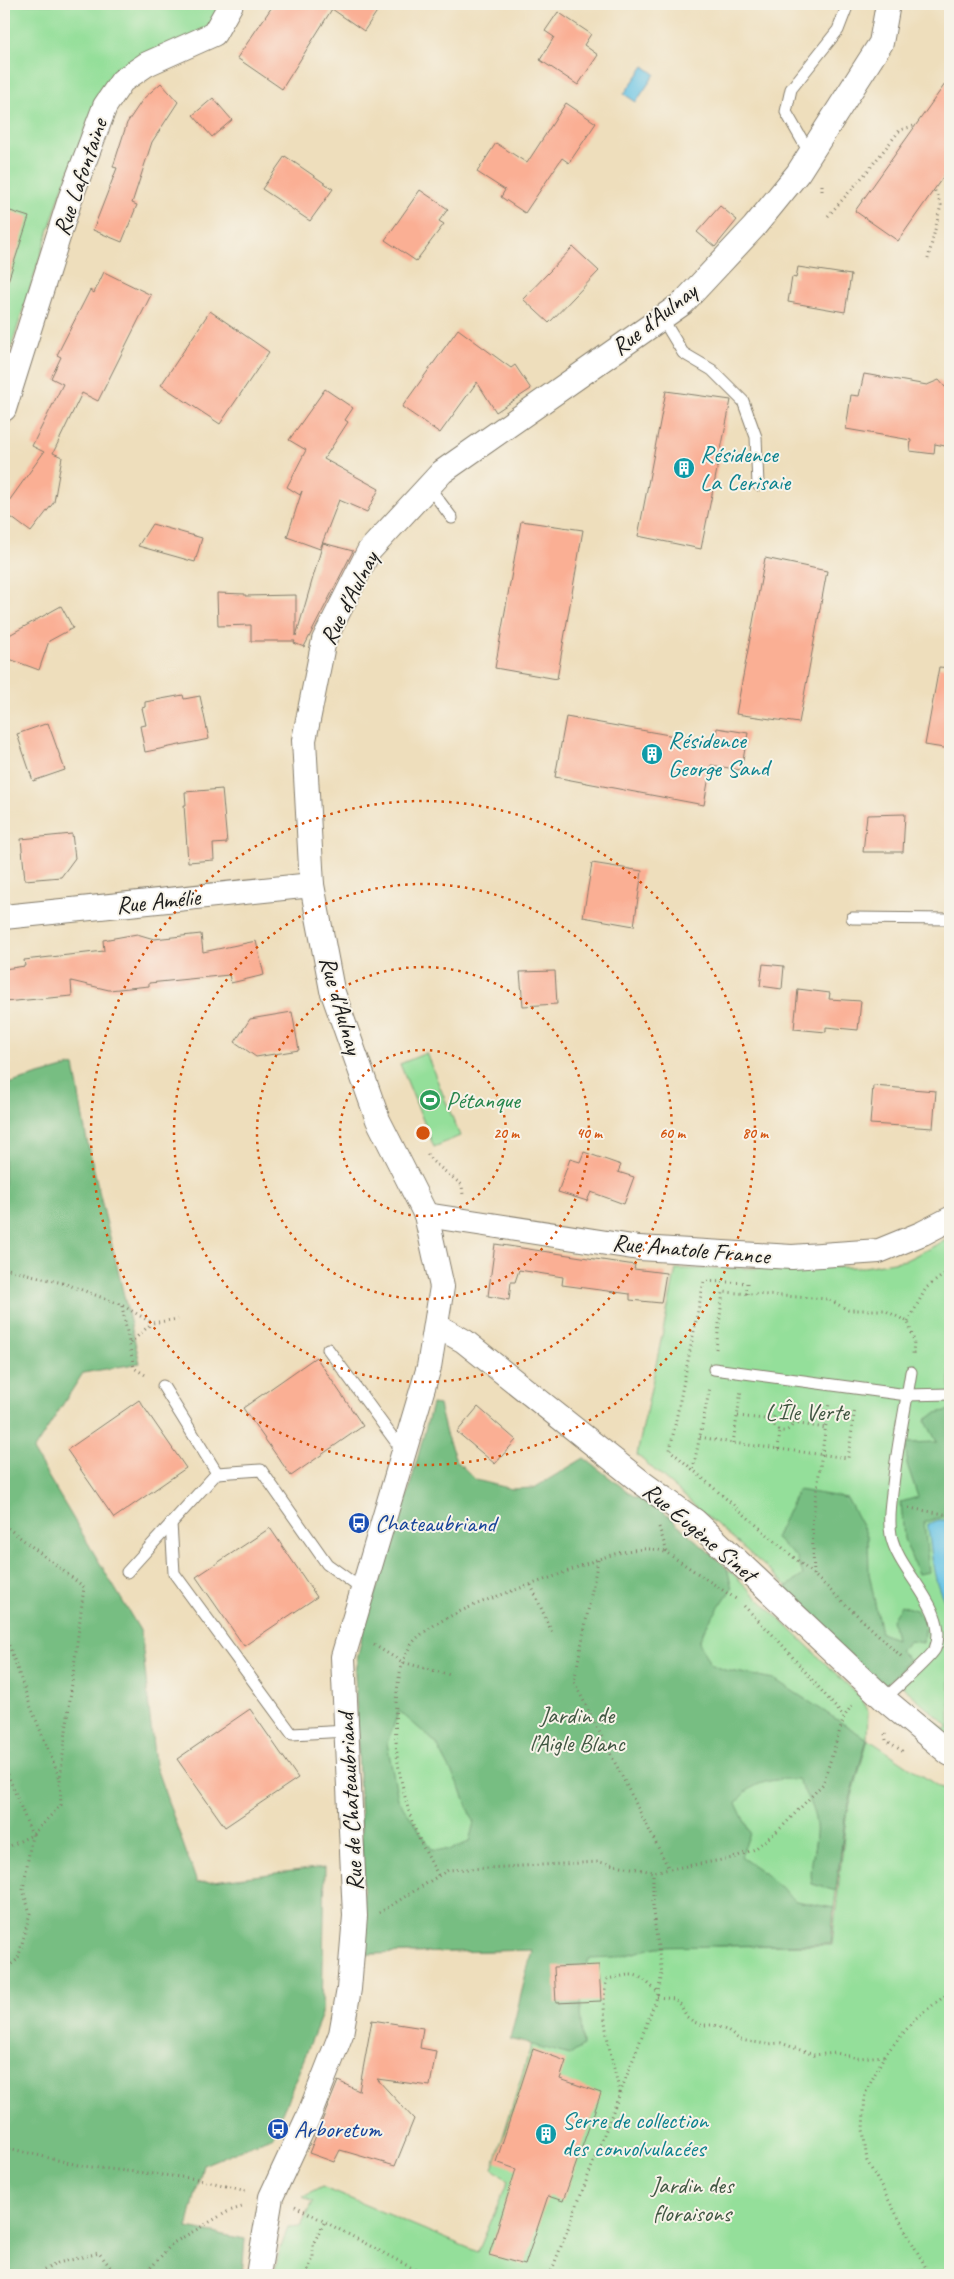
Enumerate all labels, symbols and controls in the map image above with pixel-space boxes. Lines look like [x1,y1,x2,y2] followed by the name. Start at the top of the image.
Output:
[46,113,115,239] street label: Rue Lafontaine
[605,275,704,362] street label: Rue d'Aulnay
[700,439,792,497] place label: Résidence La Cerisaie
[672,456,696,480] building icon: Résidence La Cerisaie
[313,545,386,650] street label: Rue d'Aulnay
[668,725,772,783] place label: Résidence George Sand
[640,742,664,766] building icon: Résidence George Sand
[115,881,204,920] street label: Rue Amélie
[313,953,370,1059] street label: Rue d'Aulnay
[446,1085,522,1115] place label: Pétanque
[418,1088,442,1112] sports icon: Pétanque
[414,1124,432,1142] centre of rings
[493,1124,520,1143] text: 20 m
[576,1124,603,1143] text: 40 m
[659,1124,686,1143] text: 60 m
[742,1124,769,1143] text: 80 m
[611,1227,773,1271] street label: Rue Anatole France
[765,1397,851,1427] park label: L'Île Verte
[637,1476,765,1590] street label: Rue Eugène Sinet
[375,1508,500,1538] place label: Chateaubriand
[347,1511,371,1535] bus stop icon: Chateaubriand
[529,1700,626,1758] park label: Jardin de l’Aigle Blanc
[330,1709,370,1892] street label: Rue de Chateaubriand
[562,2105,709,2163] place label: Serre de collection des convolvulacées
[294,2114,383,2144] place label: Arboretum
[266,2117,290,2141] bus stop icon: Arboretum
[534,2122,558,2146] building icon: Serre de collection des convolvulacées
[650,2170,735,2228] park label: Jardin des floraisons

